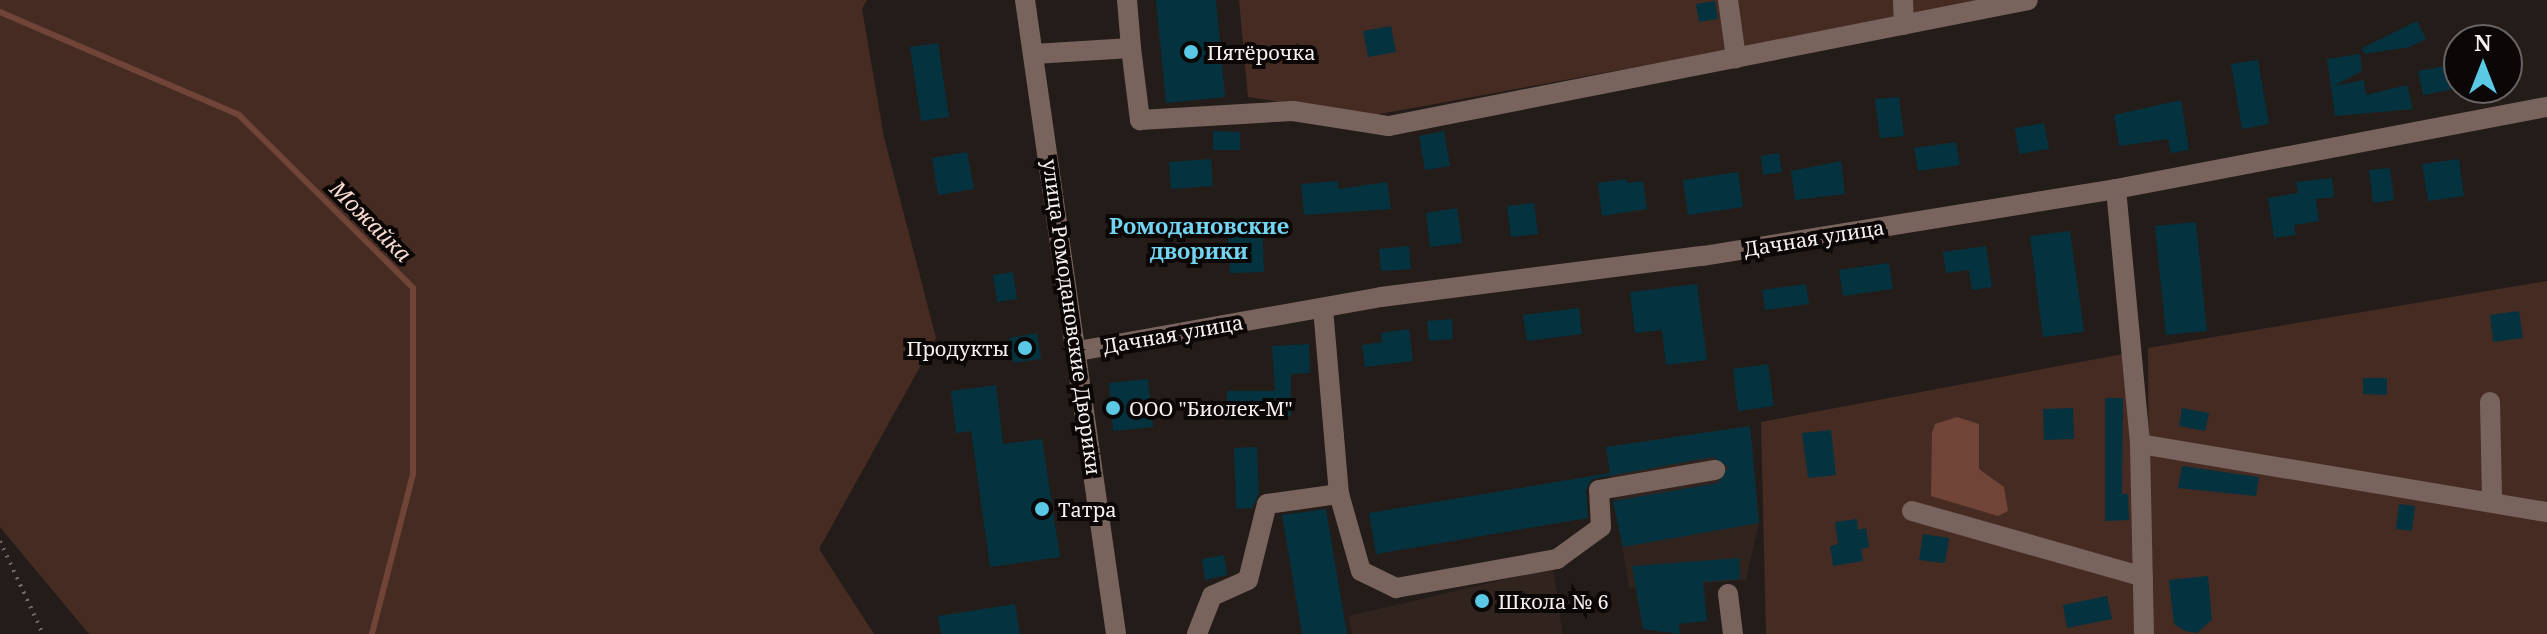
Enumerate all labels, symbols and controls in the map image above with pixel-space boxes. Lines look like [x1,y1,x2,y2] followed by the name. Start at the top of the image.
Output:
[2443,24,2523,104] north arrow
[2474,27,2492,57] text: N
[1207,40,1316,64] place label: Пятёрочка
[1182,43,1200,61] marker: Пятёрочка
[1038,158,1106,476] street label: улица Ромодановские Дворики
[325,175,417,267] water label: Можайка
[1109,212,1289,264] district label: Ромодановские дворики
[1742,215,1886,261] street label: Дачная улица
[1101,310,1245,358] street label: Дачная улица
[906,336,1009,360] place label: Продукты
[1016,339,1034,357] marker: Продукты
[1129,396,1293,420] place label: ООО "Биолек-М"
[1104,399,1122,417] marker: ООО "Биолек-М"
[1058,497,1117,521] place label: Татра
[1033,500,1051,518] marker: Татра
[1498,589,1609,613] place label: Школа № 6
[1473,592,1491,610] marker: Школа № 6

